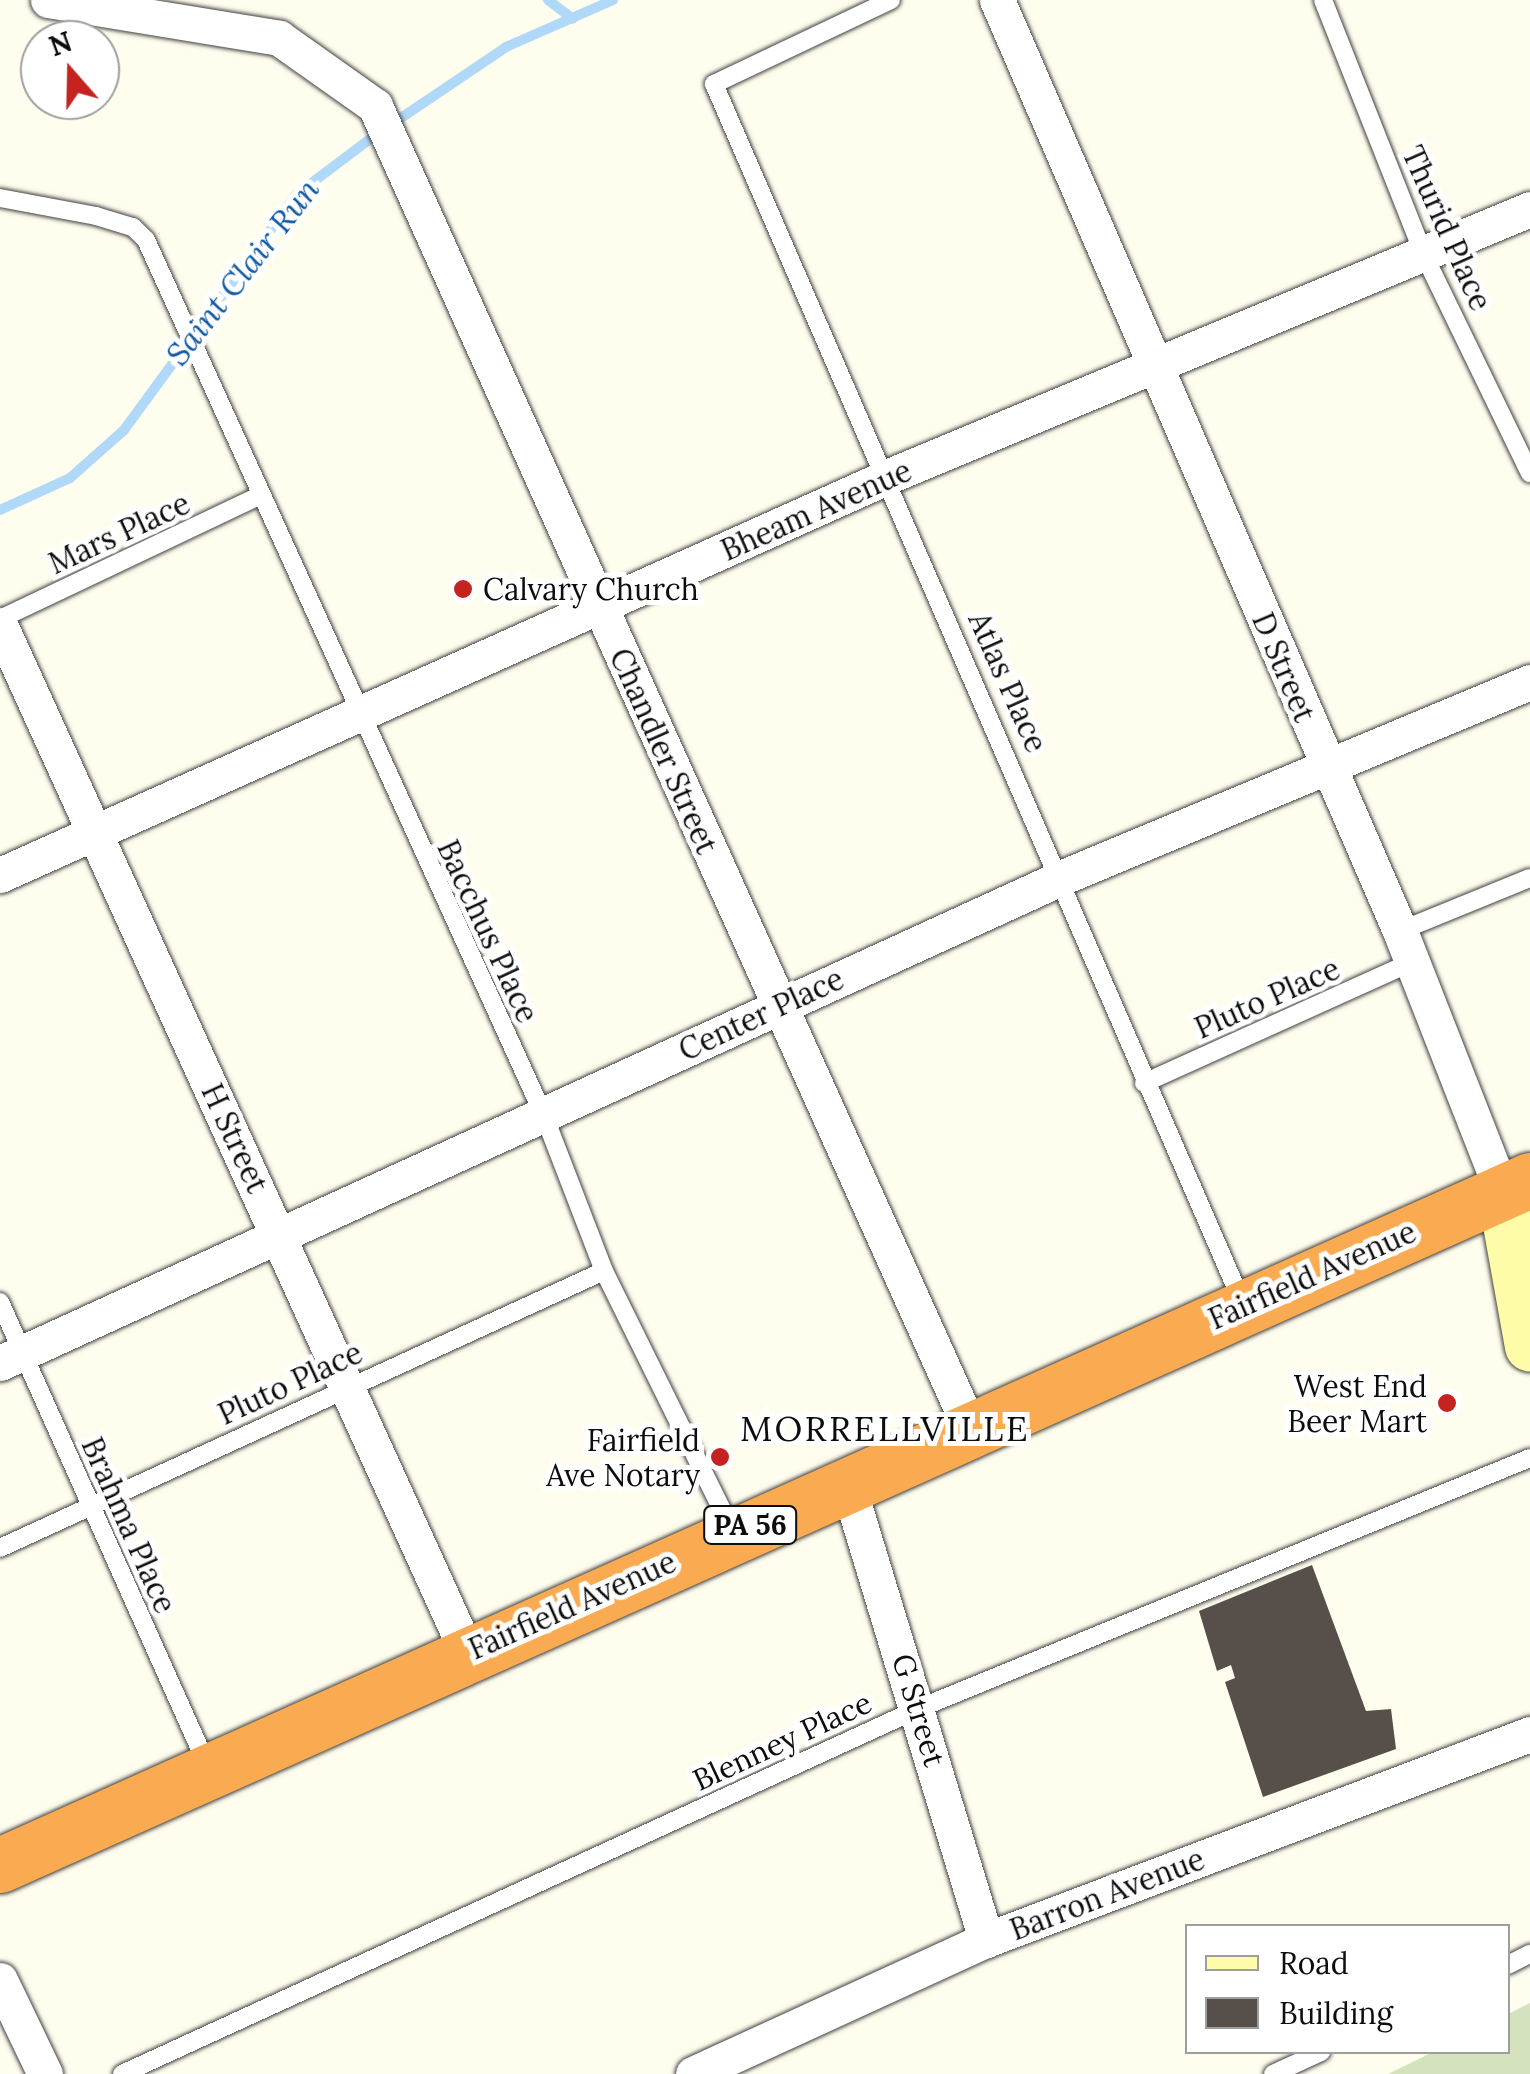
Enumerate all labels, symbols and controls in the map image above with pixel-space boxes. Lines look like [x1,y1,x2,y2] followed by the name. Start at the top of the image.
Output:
[20,20,120,120] north arrow
[44,23,77,64] text: N
[1395,140,1499,316] street label: Thurid Place
[158,171,328,373] water label: Saint Clair Run
[715,452,917,568] street label: Bheam Avenue
[43,485,195,581] street label: Mars Place
[483,571,699,607] place label: Calvary Church
[452,578,474,600] marker: Calvary Church
[961,606,1055,758] street label: Atlas Place
[1245,607,1323,727] street label: D Street
[603,643,725,859] street label: Chandler Street
[430,834,546,1028] street label: Bacchus Place
[1189,950,1345,1046] street label: Pluto Place
[673,960,849,1068] street label: Center Place
[194,1078,276,1198] street label: H Street
[1203,1213,1421,1337] street label: Fairfield Avenue
[212,1334,368,1432] street label: Pluto Place
[1287,1368,1427,1438] place label: West End Beer Mart
[1436,1392,1458,1414] marker: West End Beer Mart
[740,1408,1030,1450] district label: MORRELLVILLE
[546,1422,700,1492] place label: Fairfield Ave Notary
[74,1432,184,1618] street label: Brahma Place
[709,1446,731,1468] marker: Fairfield Ave Notary
[702,1502,798,1548] road number: PA 56
[463,1543,681,1667] street label: Fairfield Avenue
[885,1649,953,1771] street label: G Street
[687,1684,877,1798] street label: Blenney Place
[1005,1840,1209,1948] street label: Barron Avenue
[1185,1924,1510,2054] legend
[1279,1944,1349,1982] text: Road
[1279,1994,1393,2032] text: Building

